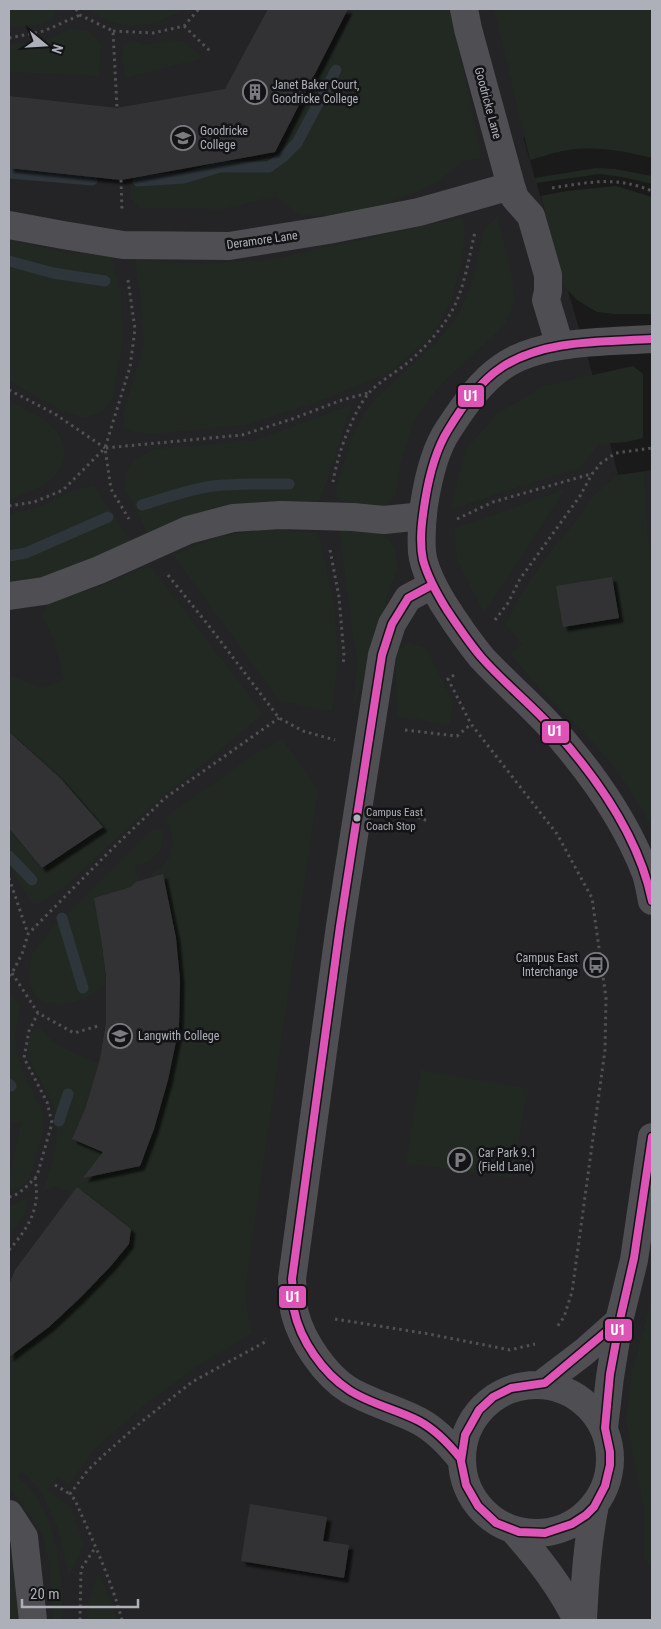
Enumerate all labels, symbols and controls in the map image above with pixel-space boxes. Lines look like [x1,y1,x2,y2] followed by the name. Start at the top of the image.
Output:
[20,20,70,70] north arrow
[48,42,66,56] text: N
[472,66,504,141] street label: Goodricke Lane
[272,78,359,106] place label: Janet Baker Court, Goodricke College
[242,79,268,105] building icon: Janet Baker Court, Goodricke College
[200,124,248,152] place label: Goodricke College
[170,125,196,151] school or university icon: Goodricke College
[226,228,299,252] street label: Deramore Lane
[457,384,485,408] line badge: U1
[463,388,479,404] text: U1
[541,720,570,744] line badge: U1
[547,723,563,739] text: U1
[366,806,423,833] place label: Campus East Coach Stop
[352,813,362,823] marker: Campus East Coach Stop
[516,951,578,979] place label: Campus East Interchange
[583,952,609,978] bus stop icon: Campus East Interchange
[107,1023,133,1049] school or university icon: Langwith College
[138,1029,220,1043] place label: Langwith College
[478,1146,536,1174] place label: Car Park 9.1 (Field Lane)
[447,1147,473,1173] parking icon: Car Park 9.1 (Field Lane)
[278,1285,307,1309] line badge: U1
[285,1289,301,1305] text: U1
[604,1318,633,1342] line badge: U1
[610,1322,626,1338] text: U1
[22,1576,139,1608] scale bar
[30,1585,60,1603] text: 20 m

